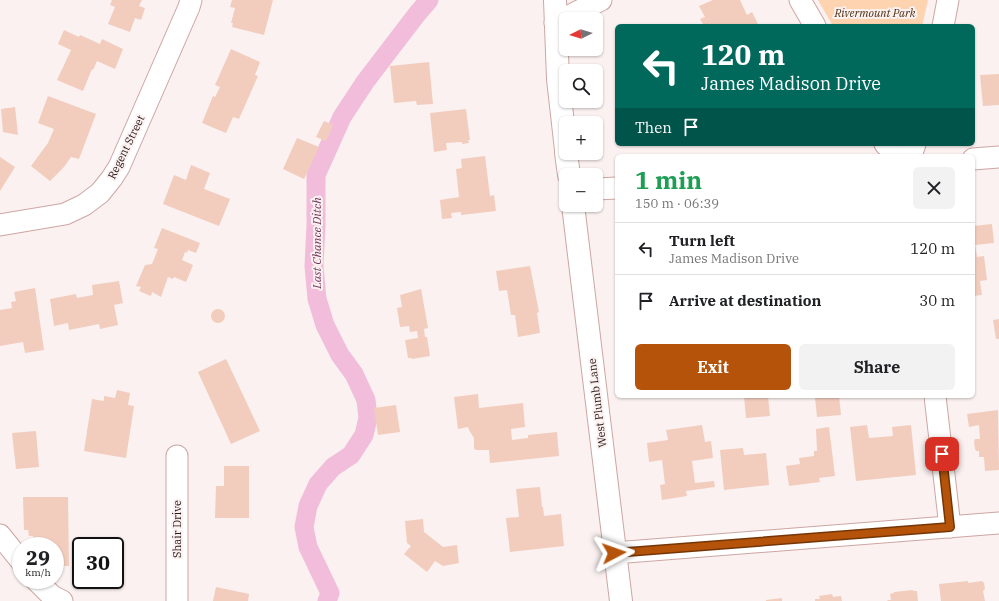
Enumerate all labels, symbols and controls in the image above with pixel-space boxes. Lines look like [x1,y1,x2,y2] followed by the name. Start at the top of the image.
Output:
[833,6,916,20] park label: Rivermount Park
[559,12,603,56] north arrow
[559,12,603,212] map controls
[701,36,785,73] text: 120 m
[635,40,687,92] icon: left
[559,64,603,108] button: search
[701,72,881,95] text: James Madison Drive
[105,113,148,181] street label: Regent Street
[559,116,603,160] button: +
[680,116,702,138] icon: arrive
[635,118,672,137] text: Then
[635,164,702,196] text: 1 min
[913,167,955,209] button: close
[559,168,603,212] button: −
[635,195,719,212] text: 150 m · 06:39
[309,197,324,290] water label: Last Chance Ditch
[669,231,735,250] text: Turn left
[635,238,657,260] icon: left
[910,239,955,258] text: 120 m
[669,250,799,267] text: James Madison Drive
[635,290,657,312] icon: arrive
[669,291,821,310] text: Arrive at destination
[919,291,955,310] text: 30 m
[635,344,791,390] button: Exit
[799,344,955,390] button: Share
[585,357,609,448] street label: West Plumb Lane
[925,437,959,471] pin
[931,443,953,465] icon: arrive
[170,500,184,558] street label: Shair Drive
[593,532,635,574] position arrow
[72,537,124,589] speed limit sign: 30
[26,544,50,571] text: 29
[25,566,51,579] text: km/h

